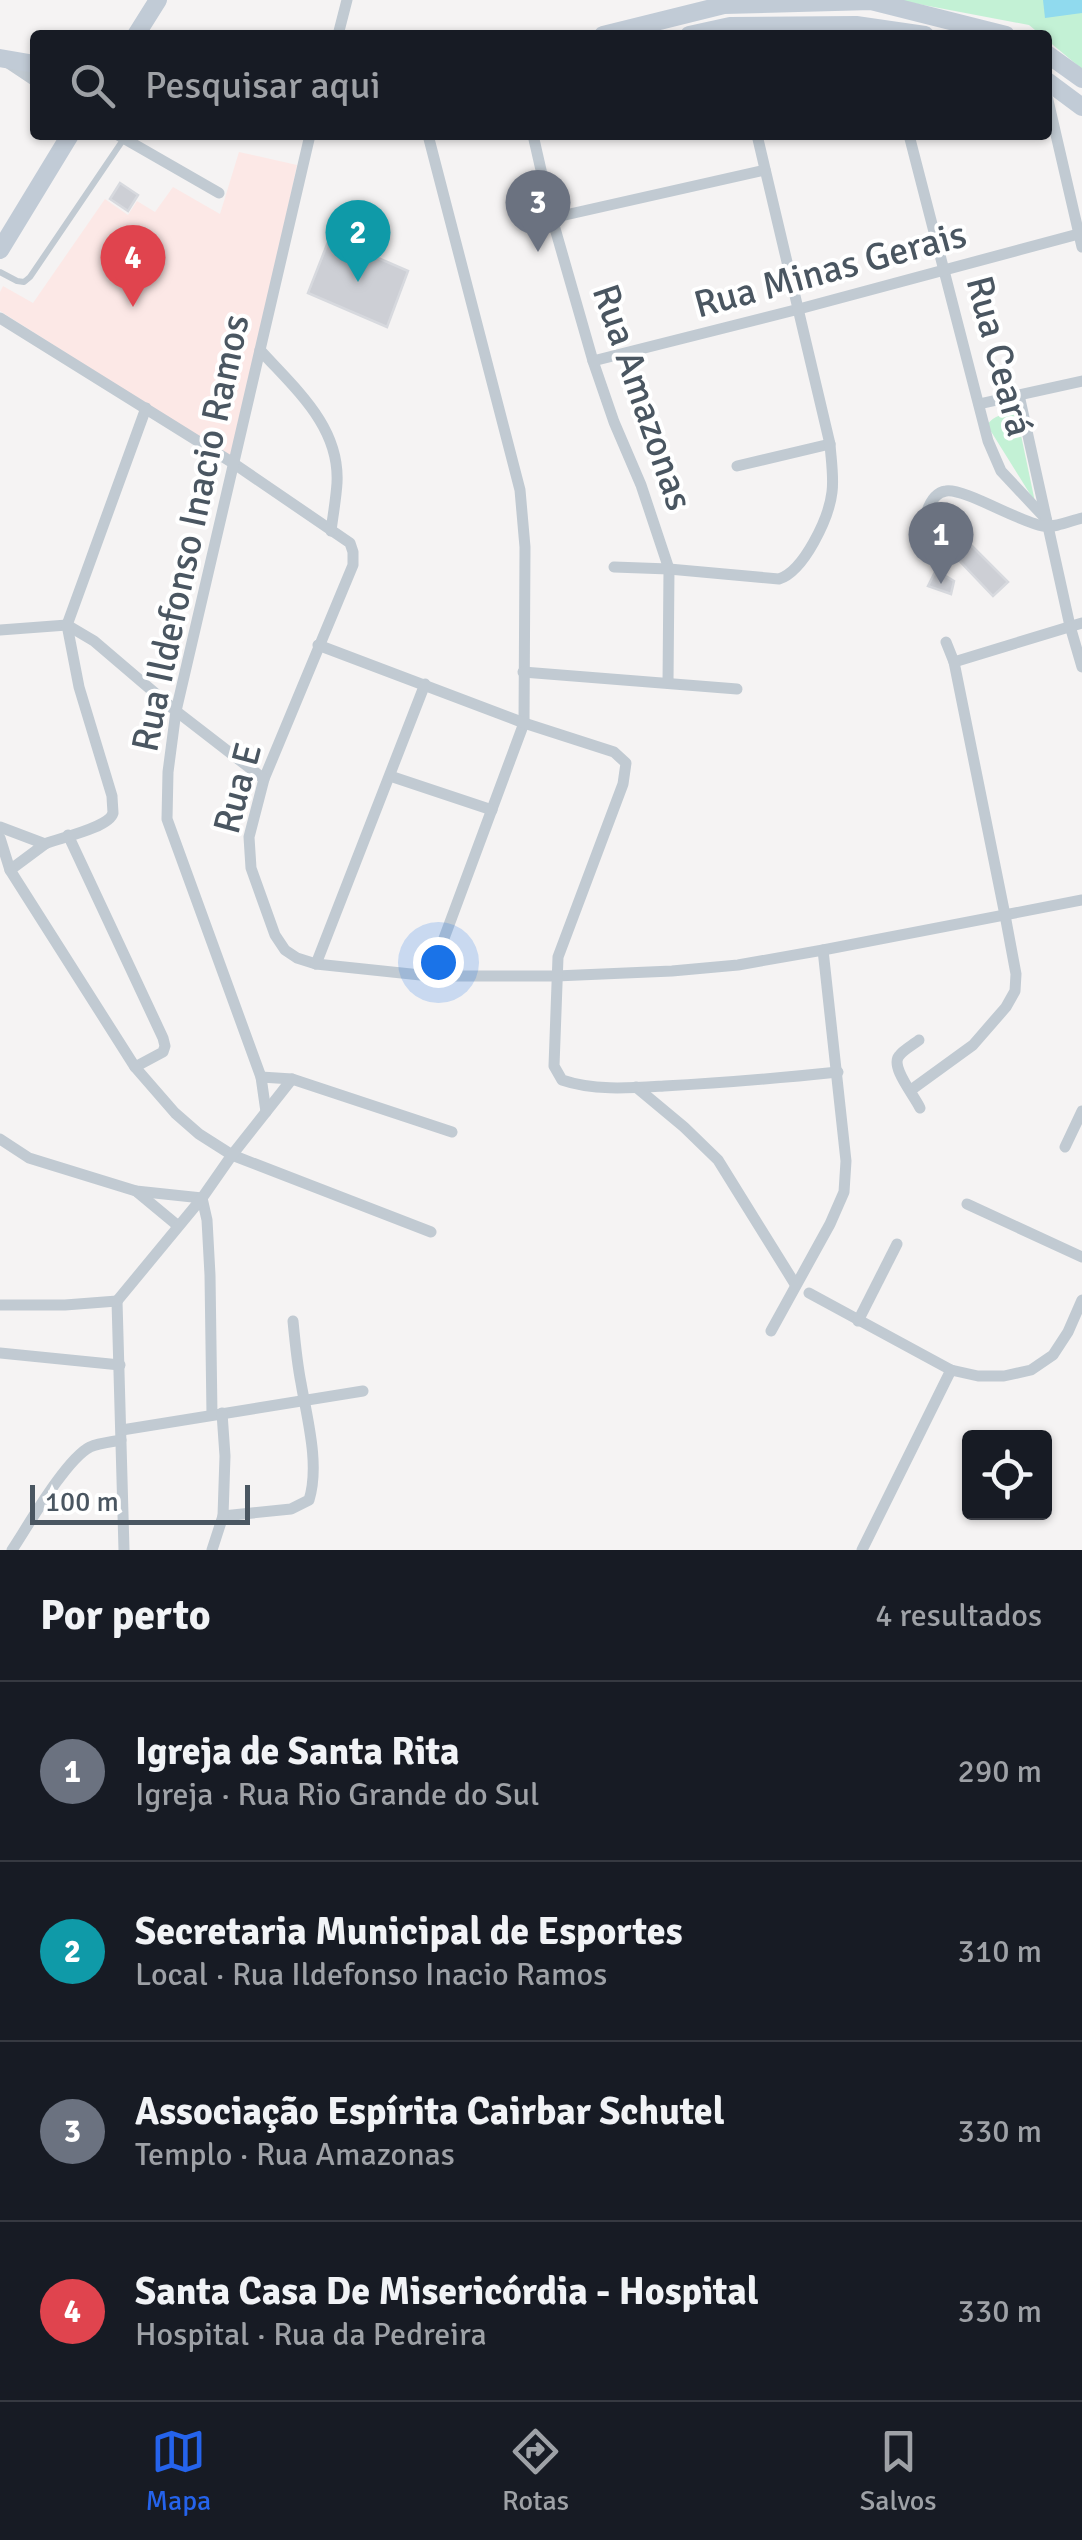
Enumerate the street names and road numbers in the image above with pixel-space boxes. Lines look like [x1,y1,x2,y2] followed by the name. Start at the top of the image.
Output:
[689,211,971,328] street label: Rua Minas Gerais
[956,271,1043,442] street label: Rua Ceará
[582,278,703,516] street label: Rua Amazonas
[121,310,260,756] street label: Rua Ildefonso Inacio Ramos
[203,738,272,839] street label: Rua E

